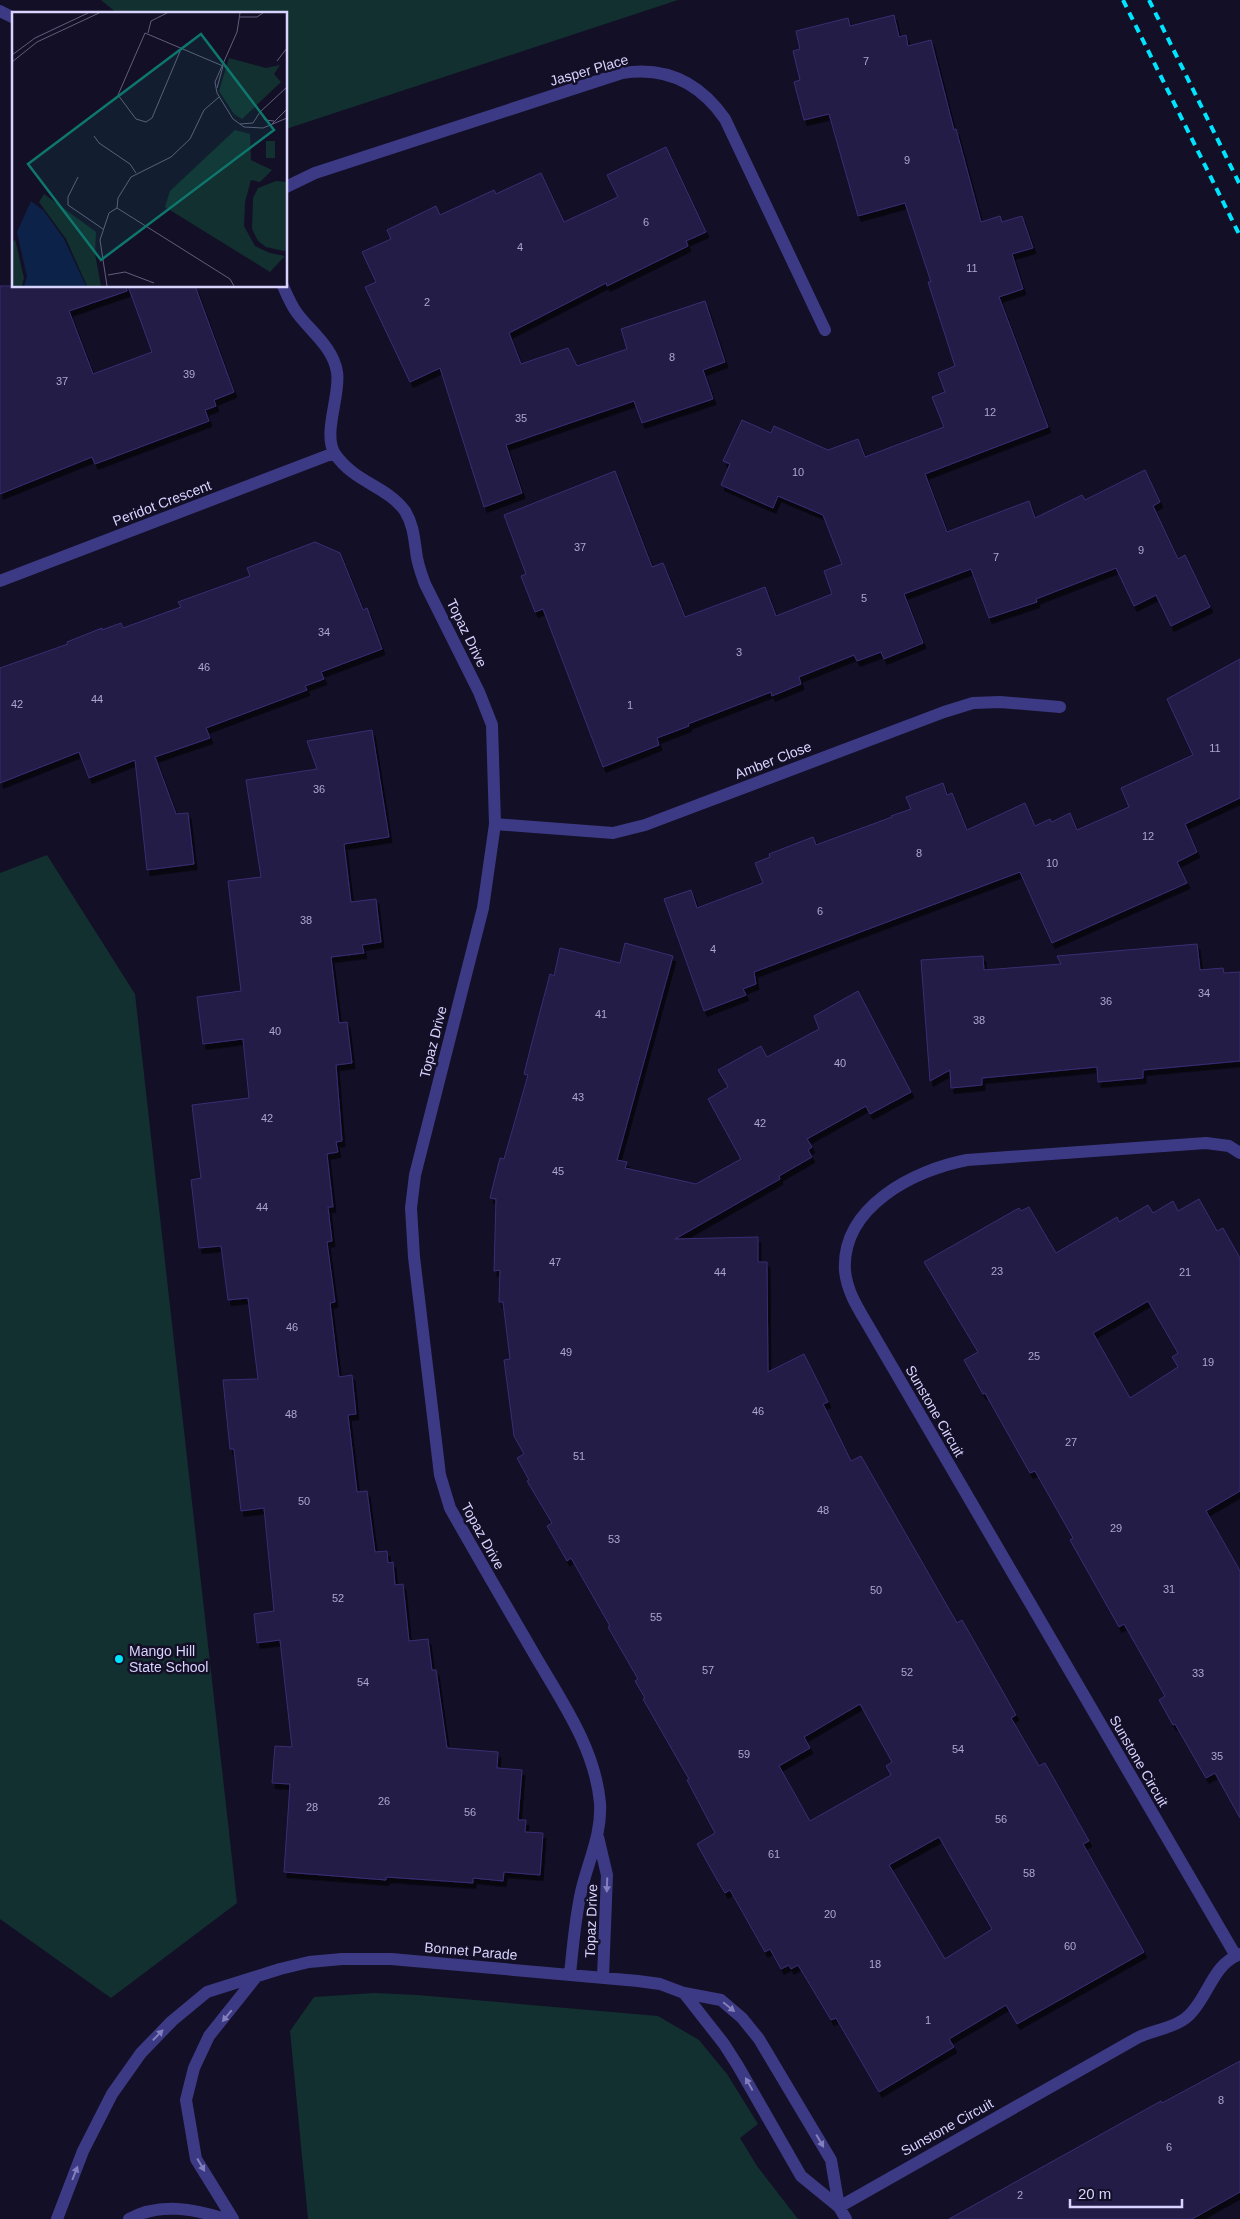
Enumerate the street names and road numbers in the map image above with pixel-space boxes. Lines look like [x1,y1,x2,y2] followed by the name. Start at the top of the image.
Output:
[548,51,630,89] street label: Jasper Place
[110,477,214,529] street label: Peridot Crescent
[444,596,490,670] street label: Topaz Drive
[732,738,814,782] street label: Amber Close
[416,1004,450,1080] street label: Topaz Drive
[902,1363,968,1460] street label: Sunstone Circuit
[458,1500,508,1572] street label: Topaz Drive
[1106,1713,1172,1810] street label: Sunstone Circuit
[582,1884,600,1958] street label: Topaz Drive
[424,1939,518,1963] street label: Bonnet Parade
[898,2095,996,2159] street label: Sunstone Circuit

